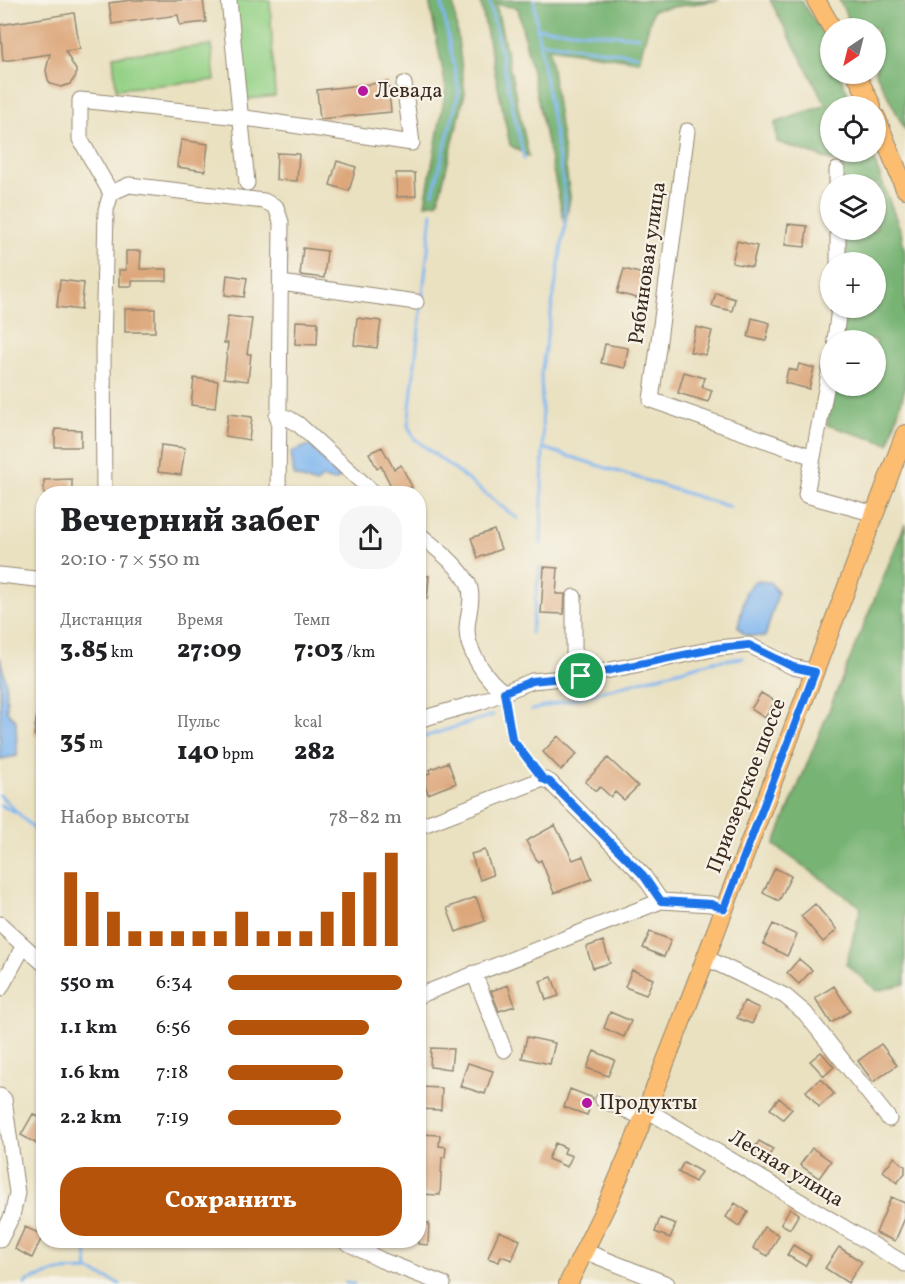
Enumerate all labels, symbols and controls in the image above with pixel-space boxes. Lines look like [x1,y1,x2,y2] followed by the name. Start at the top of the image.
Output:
[820,18,886,84] north arrow
[820,18,886,396] map controls
[375,77,443,106] place label: Левада
[356,84,370,98] marker: Левада
[820,96,886,162] button: locate
[820,174,886,240] button: layers
[622,180,674,346] street label: Рябиновая улица
[820,252,886,318] button: +
[820,330,886,396] button: −
[60,500,320,546] text: Вечерний забег
[339,506,402,569] button: share
[60,546,200,574] text: 20:10 · 7 × 550 m
[60,610,142,632] text: Дистанция
[177,610,223,632] text: Время
[294,610,330,632] text: Темп
[60,632,108,668] text: 3.85
[177,632,241,668] text: 27:09
[294,632,344,668] text: 7:03
[108,642,134,664] text: km
[344,642,375,664] text: /km
[555,650,606,701] pin
[564,659,597,692] icon: arrive
[700,694,794,878] street label: Приозерское шоссе
[177,712,220,734] text: Пульс
[294,712,322,734] text: kcal
[60,723,86,759] text: 35
[86,733,103,755] text: m
[177,734,219,770] text: 140
[294,734,335,770] text: 282
[219,744,254,766] text: bpm
[60,804,190,832] text: Набор высоты
[329,804,402,832] text: 78–82 m
[60,969,115,997] text: 550 m
[156,969,193,997] text: 6:34
[60,1014,117,1042] text: 1.1 km
[156,1014,191,1042] text: 6:56
[60,1059,120,1087] text: 1.6 km
[156,1059,188,1087] text: 7:18
[599,1089,698,1118] place label: Продукты
[580,1096,594,1110] marker: Продукты
[60,1104,122,1132] text: 2.2 km
[156,1104,189,1132] text: 7:19
[723,1123,849,1215] street label: Лесная улица
[60,1167,402,1236] button: Сохранить

